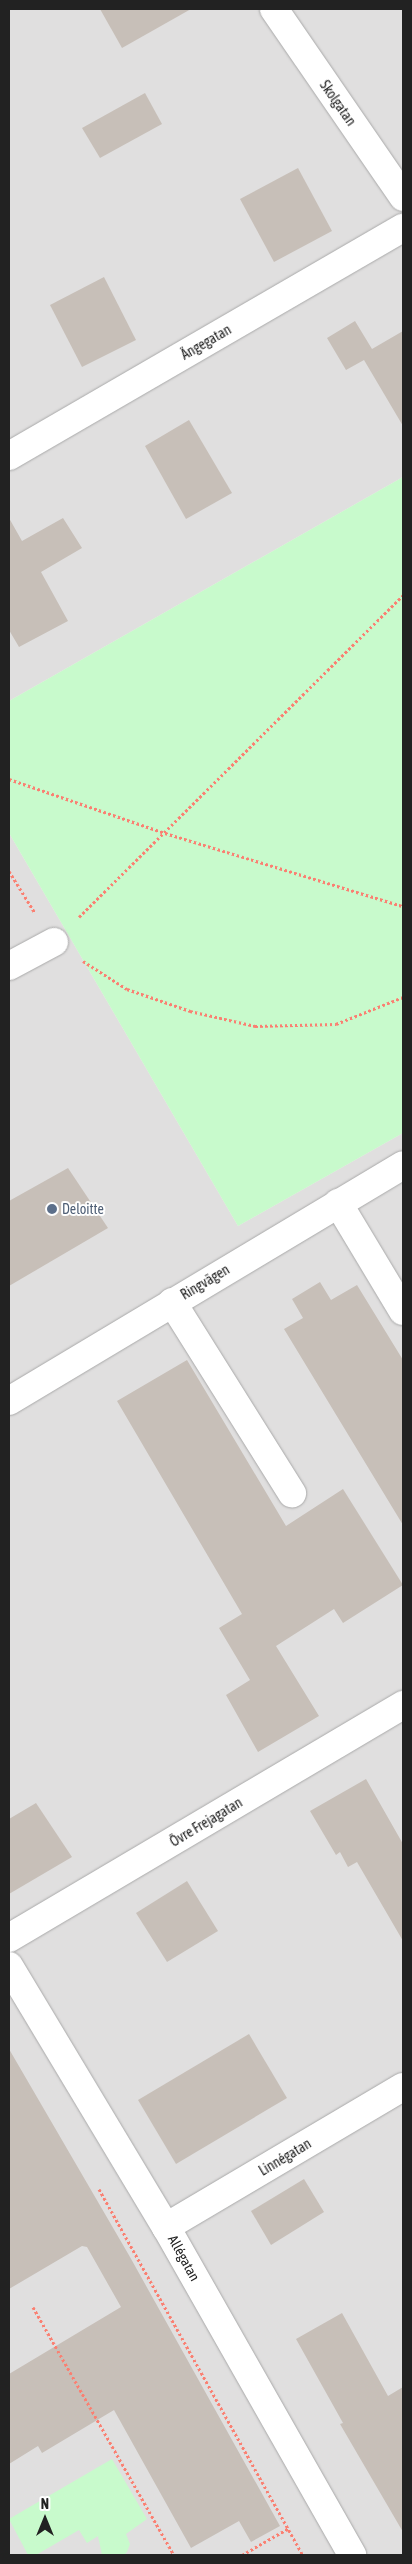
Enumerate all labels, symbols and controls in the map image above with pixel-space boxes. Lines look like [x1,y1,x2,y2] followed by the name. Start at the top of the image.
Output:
[316,77,360,129] street label: Skolgatan
[178,321,234,363] street label: Ängegatan
[62,1201,104,1217] place label: Deloitte
[46,1203,58,1215] marker: Deloitte
[178,1261,232,1303] street label: Ringvägen
[167,1794,245,1850] street label: Övre Frejagatan
[256,2135,314,2179] street label: Linnégatan
[165,2232,203,2284] street label: Allégatan
[20,2494,70,2544] north arrow
[41,2496,49,2512] text: N

